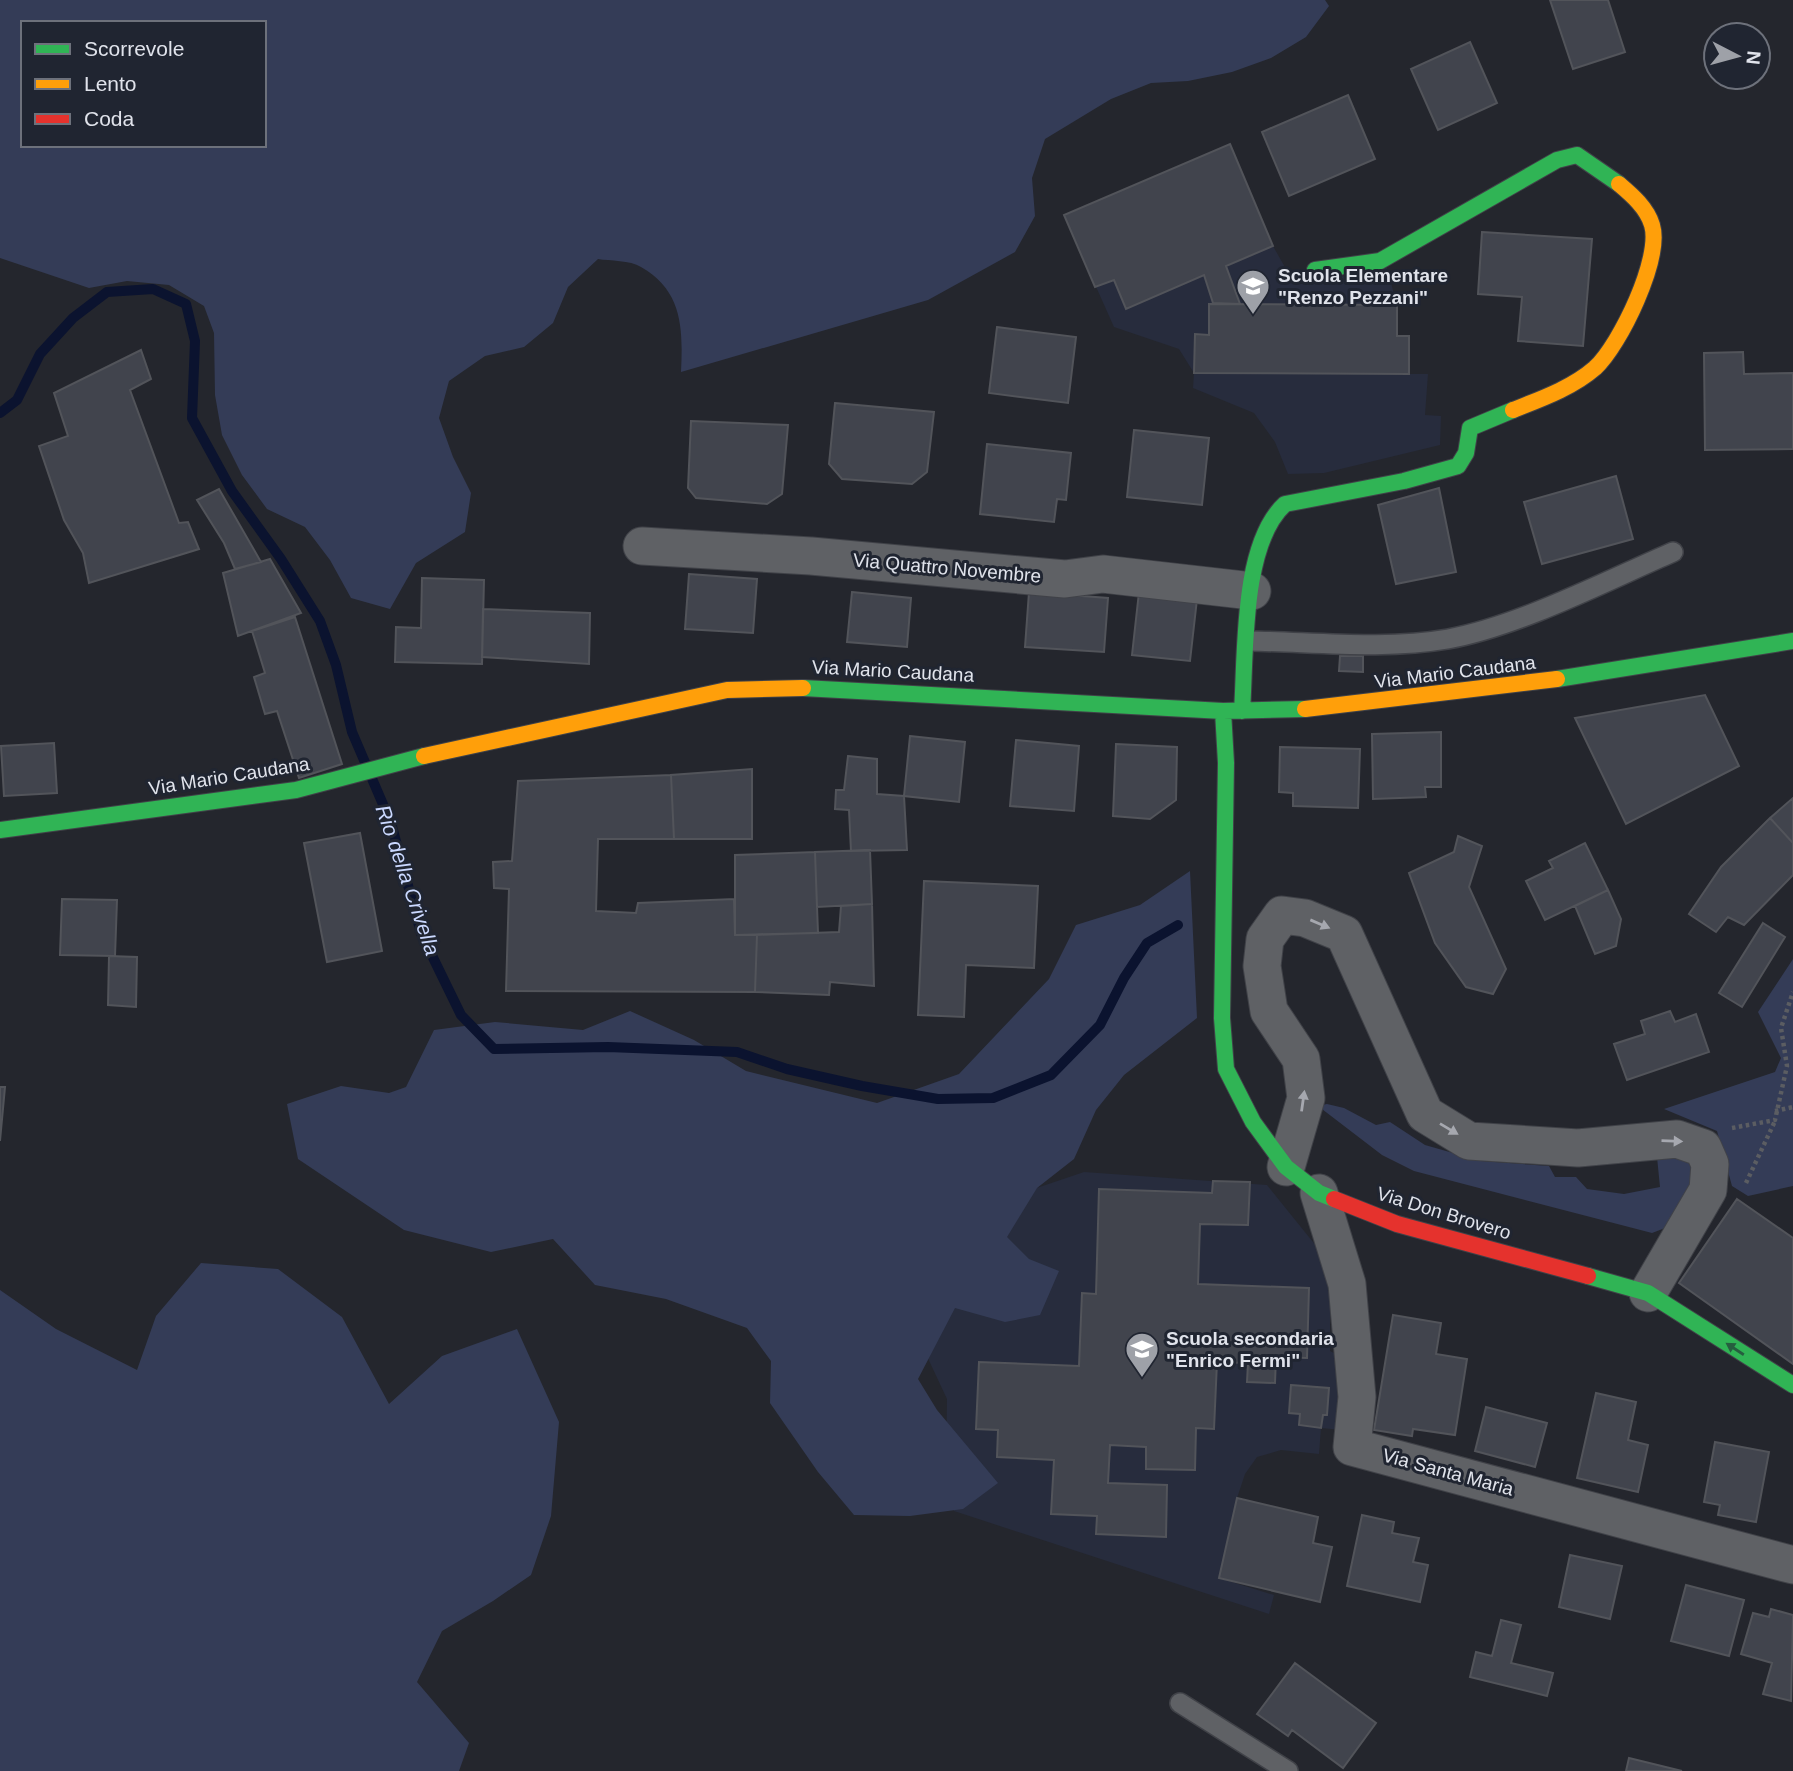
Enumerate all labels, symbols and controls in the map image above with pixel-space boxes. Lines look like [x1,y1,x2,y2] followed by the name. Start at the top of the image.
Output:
[21,21,266,147] legend
[1702,21,1772,91] north arrow
[84,37,184,60] text: Scorrevole
[1742,50,1765,66] text: N
[84,72,137,95] text: Lento
[84,107,135,130] text: Coda
[1278,265,1448,308] place label: Scuola Elementare "Renzo Pezzani"
[1234,267,1272,316] school or university icon: Scuola Elementare "Renzo Pezzani"
[852,549,1042,587] street label: Via Quattro Novembre
[1373,652,1537,692] street label: Via Mario Caudana
[811,656,975,686] street label: Via Mario Caudana
[147,753,311,799] street label: Via Mario Caudana
[371,802,445,958] water label: Rio della Crivella
[1310,918,1330,930] one-way arrow
[1297,1090,1308,1112] one-way arrow
[1440,1123,1459,1136] one-way arrow
[1661,1135,1683,1146] one-way arrow
[1374,1183,1514,1243] street label: Via Don Brovero
[1166,1328,1334,1371] place label: Scuola secondaria "Enrico Fermi"
[1123,1330,1161,1379] school or university icon: Scuola secondaria "Enrico Fermi"
[1725,1343,1745,1356] one-way arrow
[1380,1444,1516,1500] street label: Via Santa Maria

